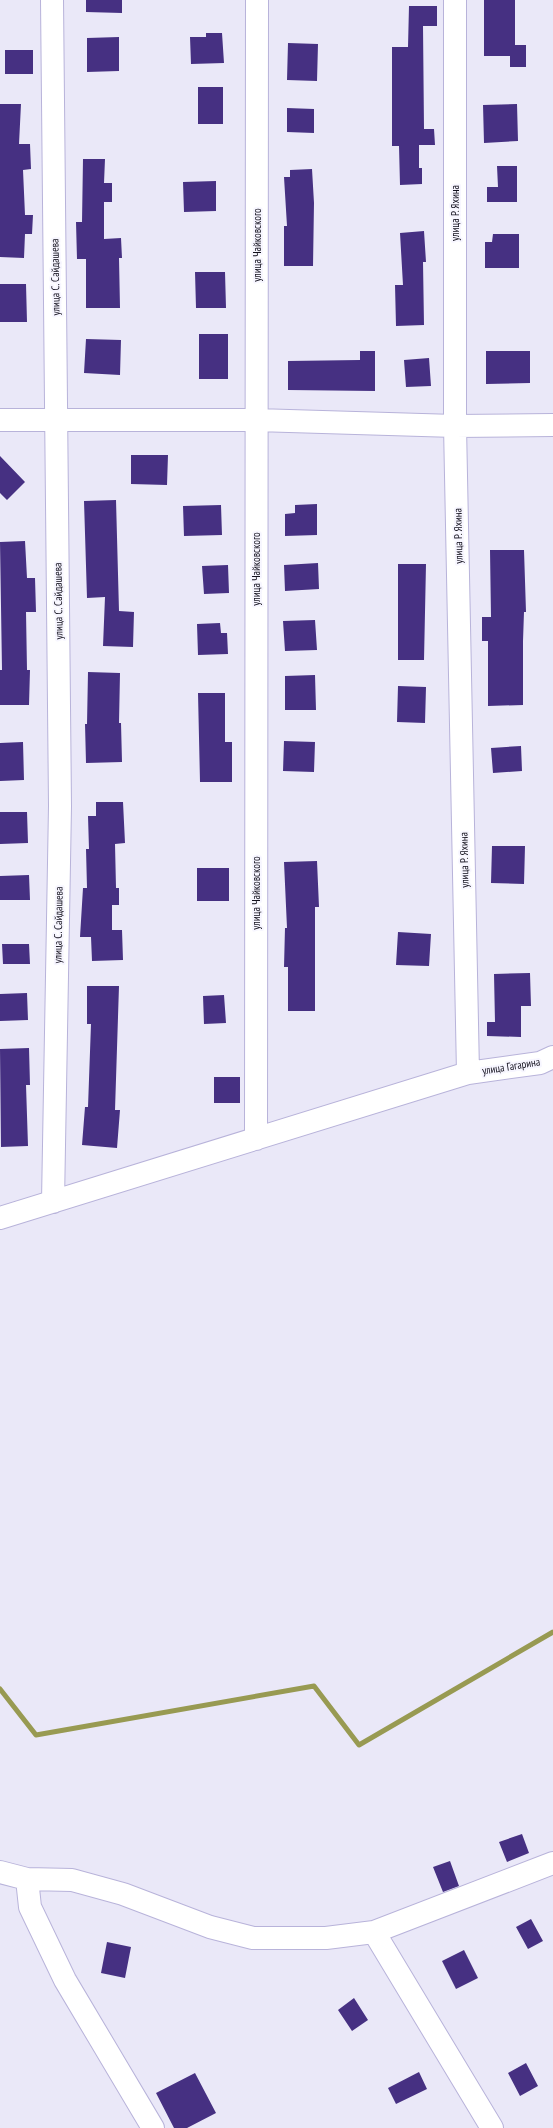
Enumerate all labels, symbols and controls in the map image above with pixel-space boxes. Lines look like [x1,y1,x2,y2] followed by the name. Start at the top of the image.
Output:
[448,185,462,241] street label: улица Р. Яхина
[250,208,264,282] street label: улица Чайковского
[47,238,63,316] street label: улица С. Сайдашева
[451,508,465,564] street label: улица Р. Яхина
[249,532,263,606] street label: улица Чайковского
[50,562,66,640] street label: улица С. Сайдашева
[457,832,471,888] street label: улица Р. Яхина
[249,856,263,930] street label: улица Чайковского
[50,886,66,964] street label: улица С. Сайдашева
[481,1054,541,1078] street label: улица Гагарина

